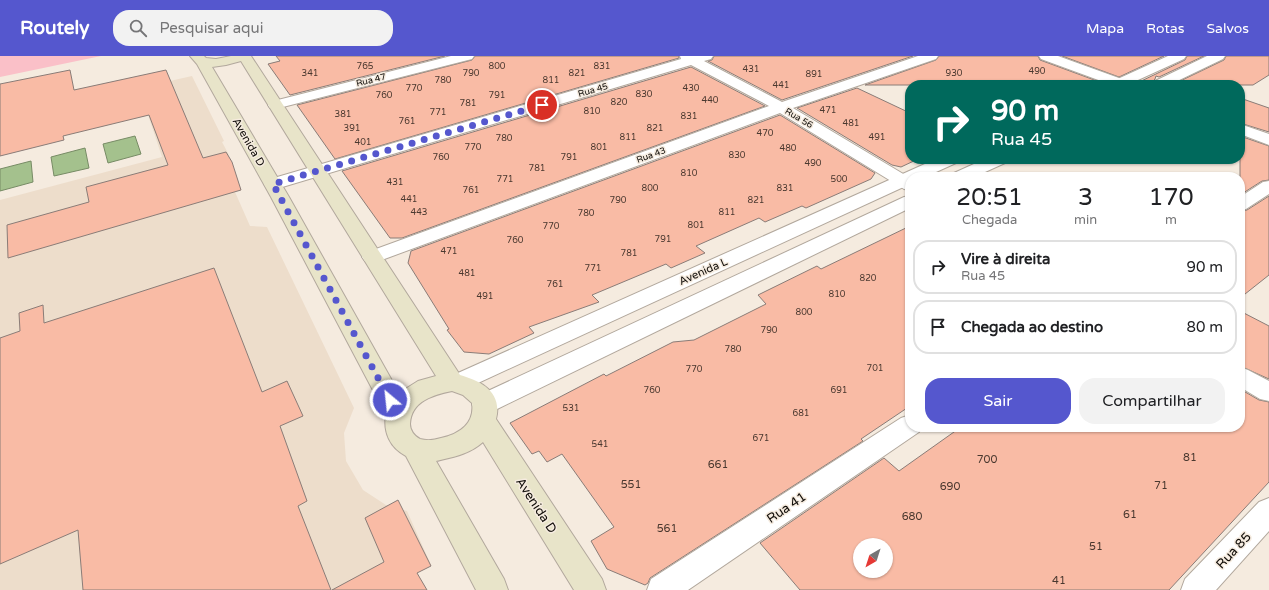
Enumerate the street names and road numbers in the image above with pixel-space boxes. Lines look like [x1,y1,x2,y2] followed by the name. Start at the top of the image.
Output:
[355,71,388,90] street label: Rua 47
[577,81,610,100] street label: Rua 45
[783,106,815,131] street label: Rua 56
[230,116,268,169] street label: Avenida D
[635,145,667,166] street label: Rua 43
[677,255,730,288] street label: Avenida L
[512,475,560,537] street label: Avenida D
[764,489,809,527] street label: Rua 41
[1213,529,1255,572] street label: Rua 85

